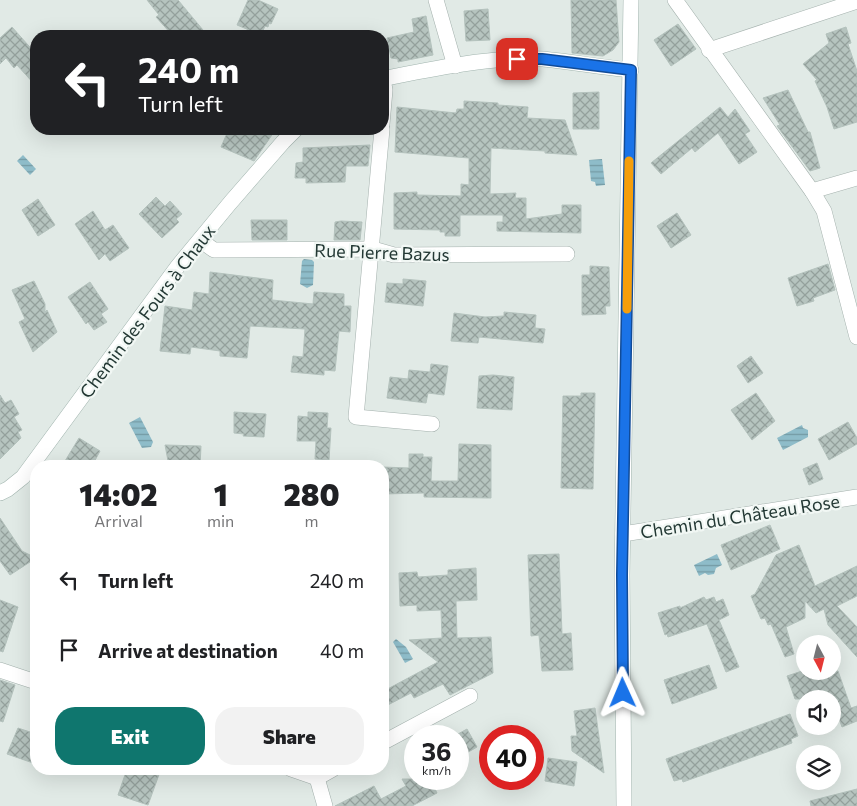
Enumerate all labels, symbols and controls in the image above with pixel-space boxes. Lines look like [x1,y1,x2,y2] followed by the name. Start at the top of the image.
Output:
[496,38,538,80] pin
[503,45,531,73] icon: arrive
[138,47,239,90] text: 240 m
[55,50,120,115] icon: left
[138,90,223,117] text: Turn left
[75,220,220,402] street label: Chemin des Fours à Chaux
[314,239,450,265] street label: Rue Pierre Bazus
[79,475,158,512] text: 14:02
[214,475,228,512] text: 1
[284,475,340,512] text: 280
[639,489,841,543] street label: Chemin du Château Rose
[94,511,143,530] text: Arrival
[207,511,234,530] text: min
[305,511,319,530] text: m
[55,566,83,594] icon: left
[98,569,173,592] text: Turn left
[310,569,364,592] text: 240 m
[796,635,841,680] north arrow
[796,635,841,790] map controls
[55,636,83,664] icon: arrive
[98,639,278,662] text: Arrive at destination
[320,639,364,662] text: 40 m
[596,666,648,718] position arrow
[796,690,841,735] button: sound
[55,707,205,765] button: Exit
[215,707,364,765] button: Share
[479,725,544,790] speed limit sign: 40
[422,736,452,766] text: 36
[796,745,841,790] button: layers
[422,763,451,777] text: km/h

